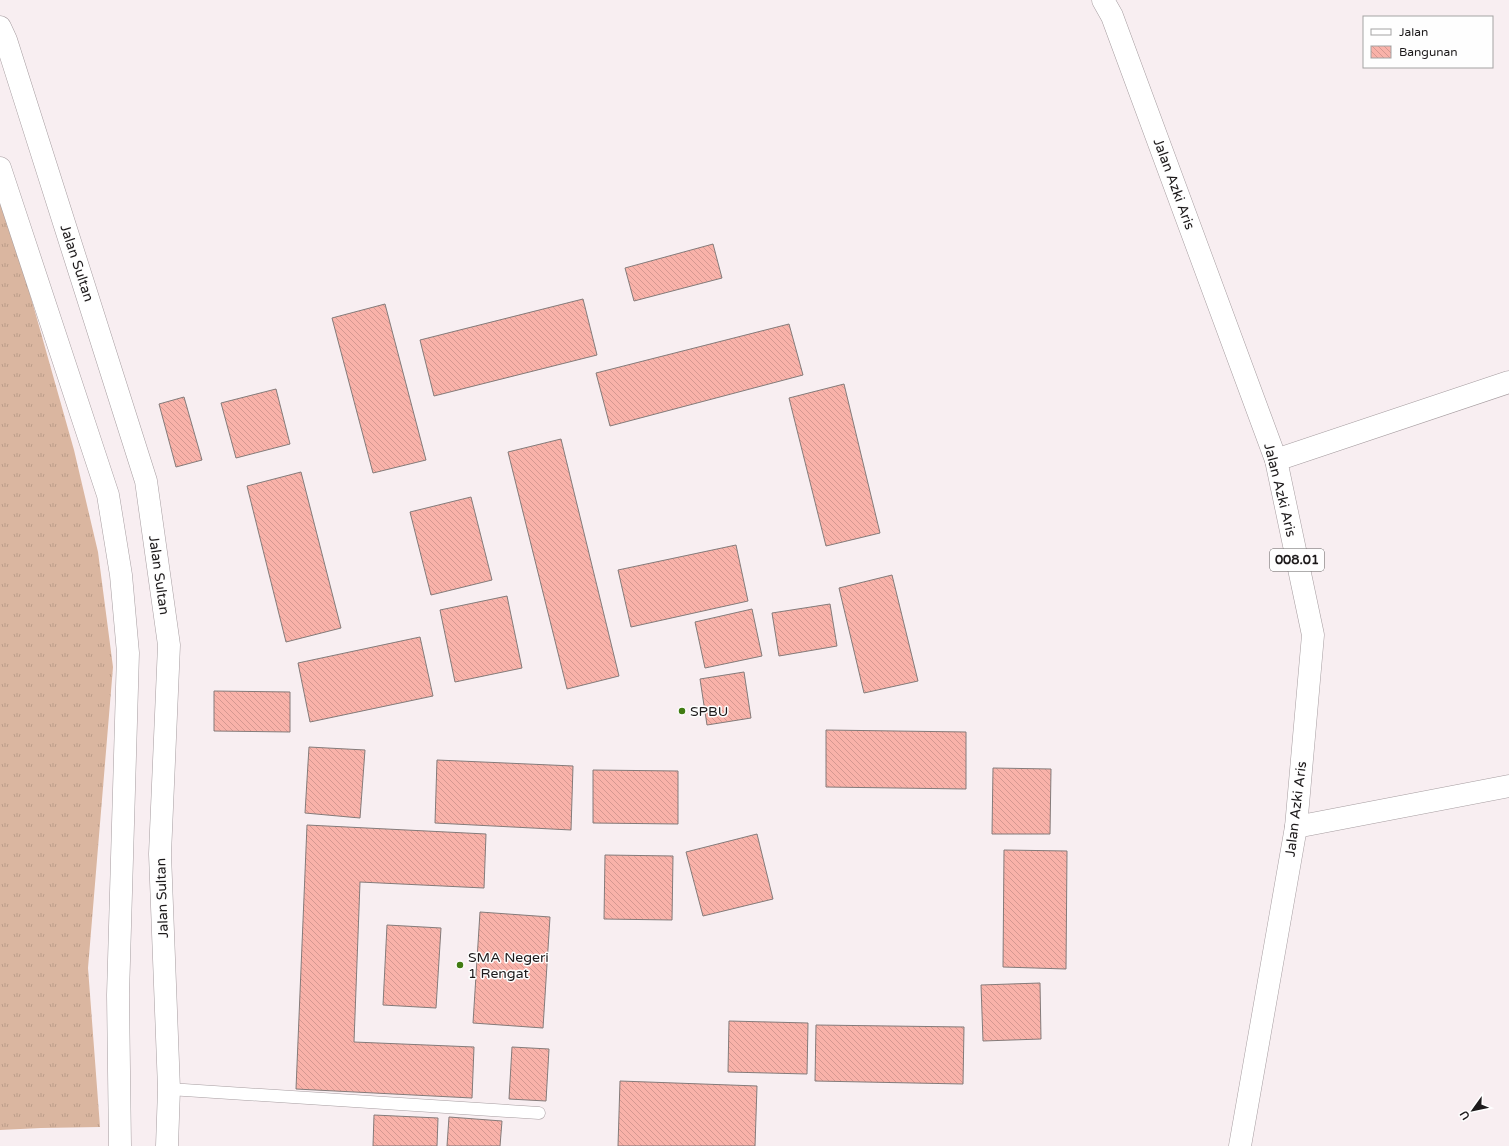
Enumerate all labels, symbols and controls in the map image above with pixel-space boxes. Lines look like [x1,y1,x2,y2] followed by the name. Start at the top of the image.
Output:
[1363,16,1493,68] legend
[1399,25,1428,39] text: Jalan
[1399,45,1458,59] text: Bangunan
[1150,136,1199,232] street label: Jalan Azki Aris
[57,222,97,304] street label: Jalan Sultan
[1260,441,1300,539] street label: Jalan Azki Aris
[145,534,173,616] street label: Jalan Sultan
[1270,549,1324,571] road number: 008.01
[690,703,728,720] place label: SPBU
[677,706,687,716] marker: SPBU
[1282,760,1310,858] street label: Jalan Azki Aris
[152,858,172,938] street label: Jalan Sultan
[468,949,549,982] place label: SMA Negeri 1 Rengat
[455,960,465,970] marker: SMA Negeri 1 Rengat
[1453,1090,1493,1130] north arrow
[1457,1108,1473,1122] text: U

